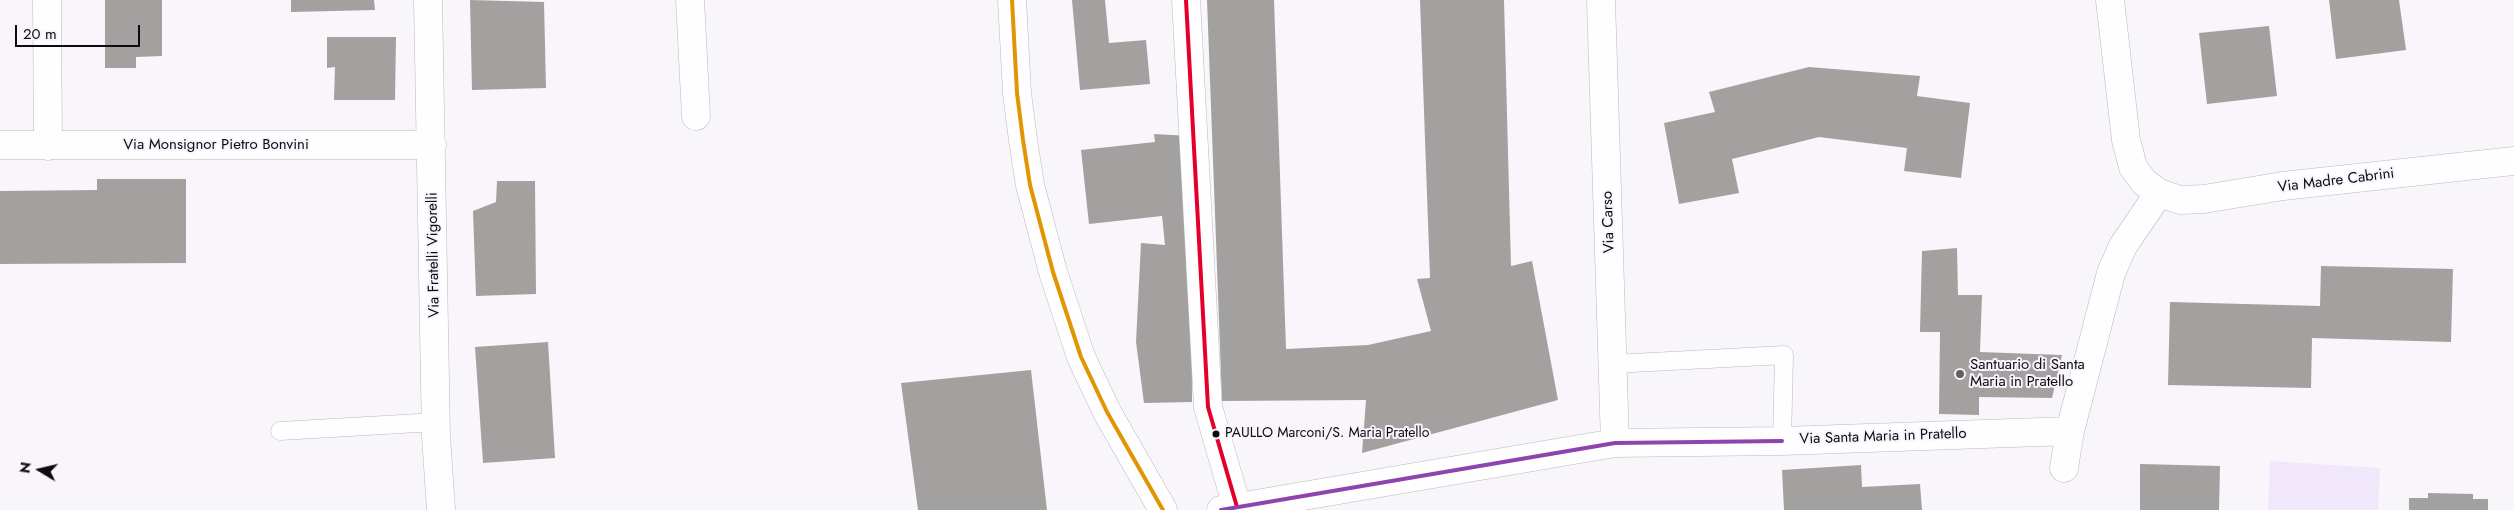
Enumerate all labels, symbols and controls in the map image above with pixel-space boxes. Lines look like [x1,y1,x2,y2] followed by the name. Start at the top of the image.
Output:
[18,15,142,47] scale bar
[23,23,57,45] text: 20 m
[123,136,309,154] street label: Via Monsignor Pietro Bonvini
[2277,165,2395,197] street label: Via Madre Cabrini
[1599,191,1619,253] street label: Via Carso
[424,192,444,318] street label: Via Fratelli Vigorelli
[1970,356,2085,391] place label: Santuario di Santa Maria in Pratello
[1954,368,1966,380] marker: Santuario di Santa Maria in Pratello
[1799,425,1967,449] street label: Via Santa Maria in Pratello
[1225,426,1429,442] place label: PAULLO Marconi/S. Maria Pratello
[1211,429,1221,439] marker: PAULLO Marconi/S. Maria Pratello
[15,445,65,495] north arrow
[14,461,36,475] text: N

